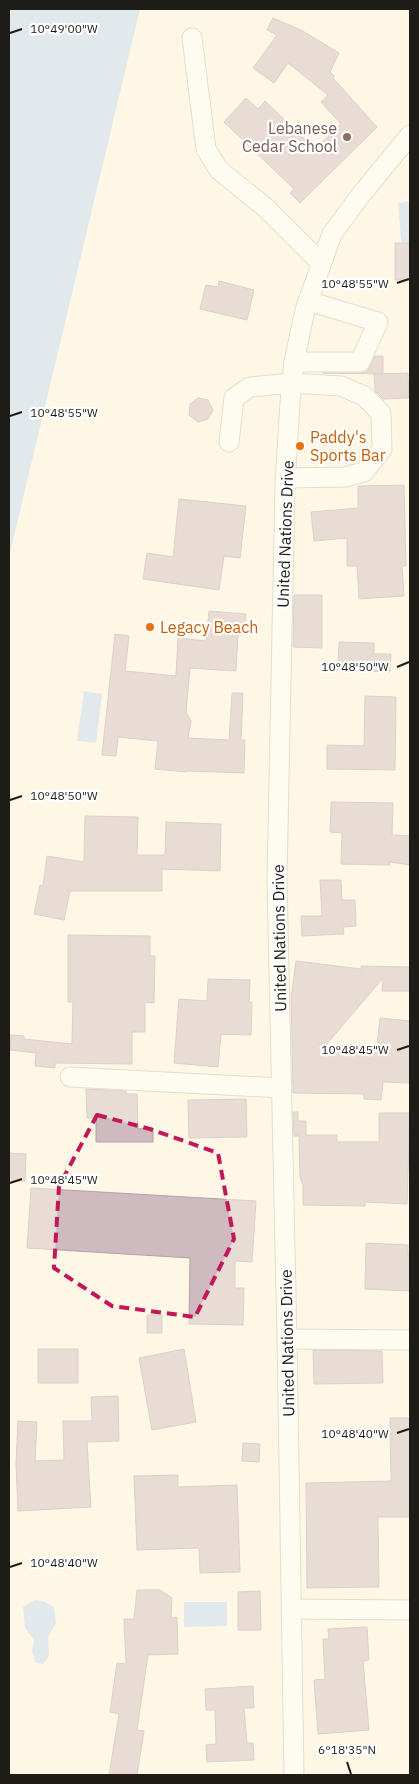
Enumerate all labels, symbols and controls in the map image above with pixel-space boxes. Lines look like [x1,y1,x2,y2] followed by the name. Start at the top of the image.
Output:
[30,21,98,36] text: 10°49'00"W
[242,118,337,156] place label: Lebanese Cedar School
[341,131,353,143] marker: Lebanese Cedar School
[321,276,389,291] text: 10°48'55"W
[30,405,98,420] text: 10°48'55"W
[310,427,386,465] place label: Paddy's Sports Bar
[294,440,306,452] marker: Paddy's Sports Bar
[272,460,298,608] street label: United Nations Drive
[160,617,258,637] place label: Legacy Beach
[144,621,156,633] marker: Legacy Beach
[321,659,389,674] text: 10°48'50"W
[30,788,98,803] text: 10°48'50"W
[268,864,290,1012] street label: United Nations Drive
[321,1042,389,1057] text: 10°48'45"W
[30,1172,98,1187] text: 10°48'45"W
[276,1269,298,1417] street label: United Nations Drive
[321,1426,389,1441] text: 10°48'40"W
[30,1555,98,1570] text: 10°48'40"W
[318,1742,376,1757] text: 6°18'35"N

